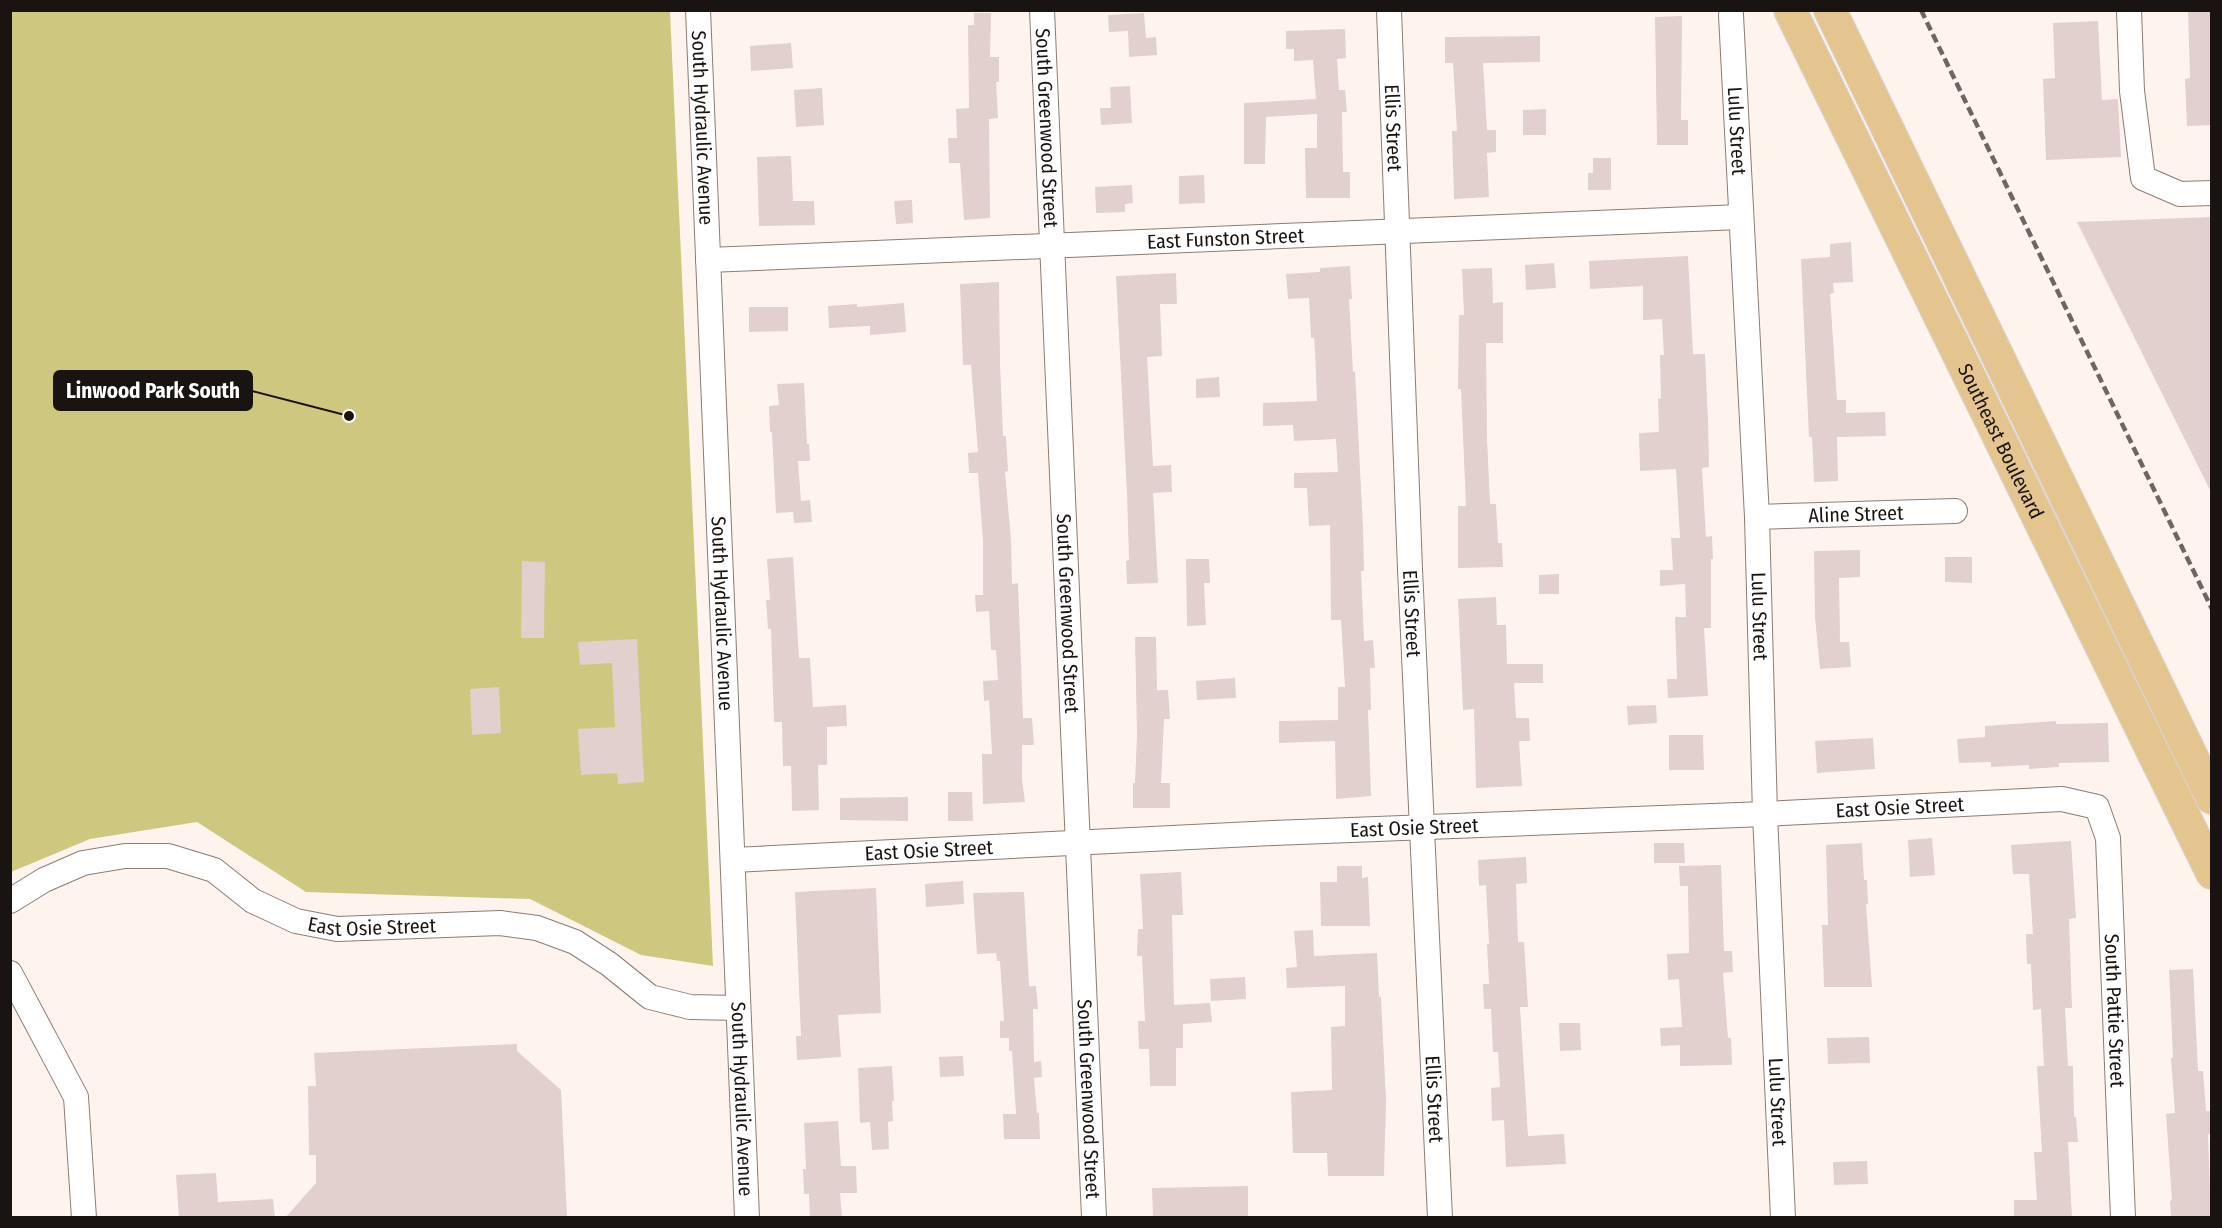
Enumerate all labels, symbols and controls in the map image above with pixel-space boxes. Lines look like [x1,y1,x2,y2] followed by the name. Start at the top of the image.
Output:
[1031,28,1063,229] street label: South Greenwood Street
[687,30,719,226] street label: South Hydraulic Avenue
[1380,84,1407,172] street label: Ellis Street
[1723,86,1751,176] street label: Lulu Street
[1146,223,1305,254] street label: East Funston Street
[1953,360,2049,523] street label: Southeast Boulevard
[54,371,252,410] callout: Linwood Park South
[66,378,240,404] text: Linwood Park South
[1808,501,1904,527] street label: Aline Street
[1052,513,1084,714] street label: South Greenwood Street
[707,516,738,711] street label: South Hydraulic Avenue
[1398,569,1426,658] street label: Ellis Street
[1746,572,1773,661] street label: Lulu Street
[1835,792,1965,822] street label: East Osie Street
[1350,813,1479,842] street label: East Osie Street
[864,835,994,865] street label: East Osie Street
[306,912,437,941] street label: East Osie Street
[2100,933,2130,1088] street label: South Pattie Street
[1073,999,1105,1200] street label: South Greenwood Street
[726,1001,758,1197] street label: South Hydraulic Avenue
[1420,1055,1449,1144] street label: Ellis Street
[1764,1057,1792,1147] street label: Lulu Street

